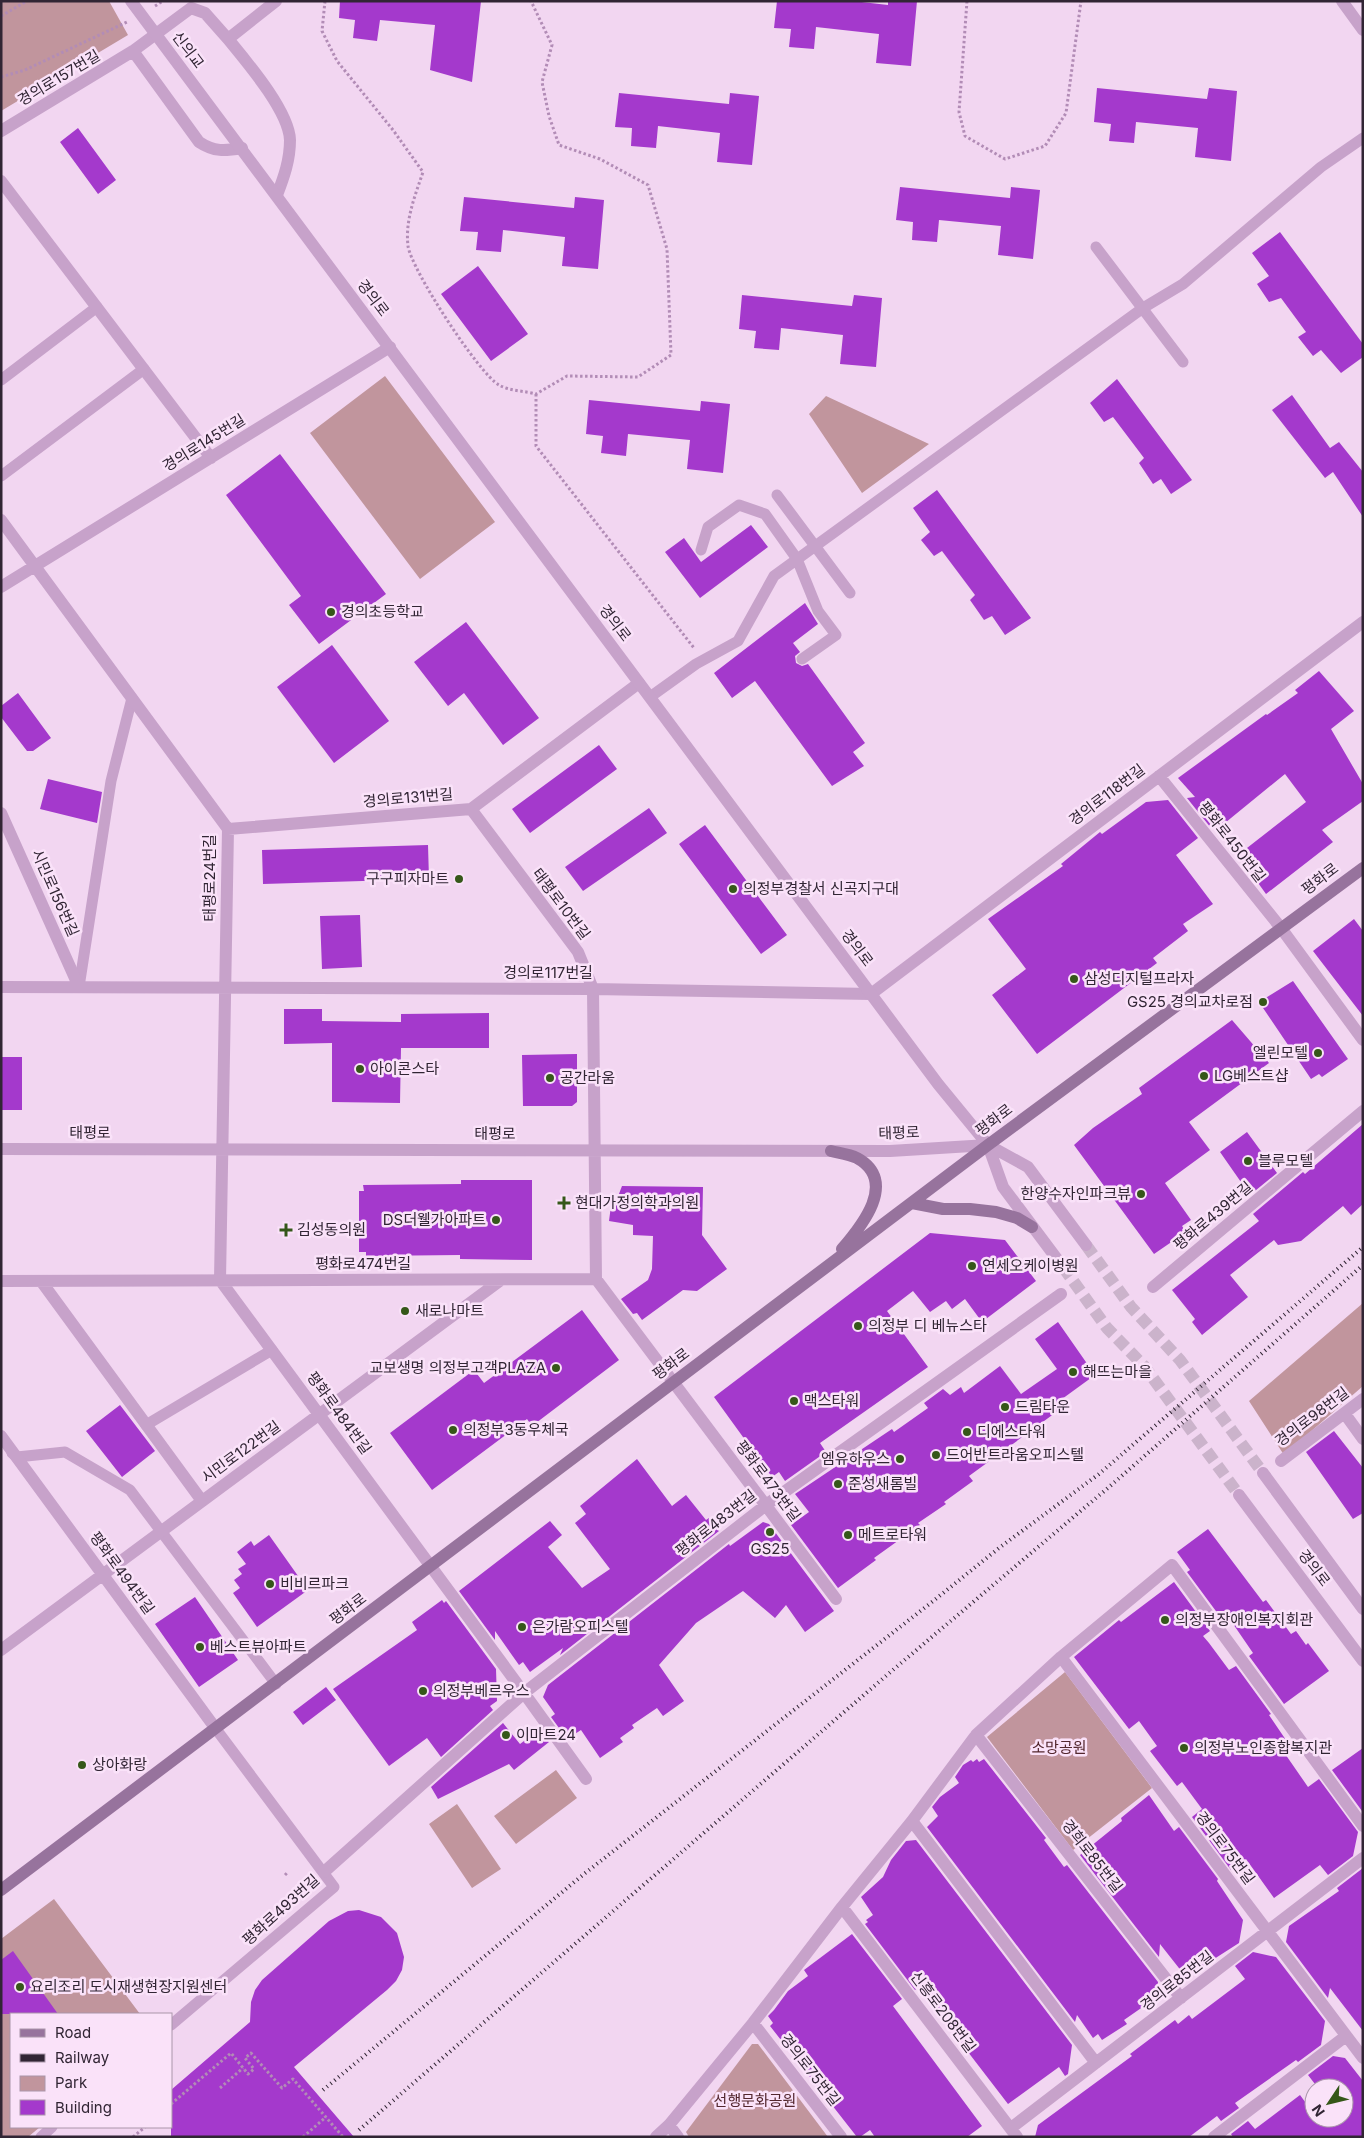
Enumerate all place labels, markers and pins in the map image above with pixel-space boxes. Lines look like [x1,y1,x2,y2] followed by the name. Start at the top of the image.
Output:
[341,602,424,621] place label: 경의초등학교
[325,606,337,618] marker: 경의초등학교
[366,869,449,888] place label: 구구피자마트
[453,873,465,885] marker: 구구피자마트
[743,879,899,898] place label: 의정부경찰서 신곡지구대
[727,883,739,895] marker: 의정부경찰서 신곡지구대
[1084,969,1195,988] place label: 삼성디지털프라자
[1068,973,1080,985] marker: 삼성디지털프라자
[1127,992,1253,1011] place label: GS25 경의교차로점
[1257,996,1269,1008] marker: GS25 경의교차로점
[1253,1043,1308,1062] place label: 엘린모텔
[1312,1047,1324,1059] marker: 엘린모텔
[370,1059,439,1078] place label: 아이콘스타
[354,1063,366,1075] marker: 아이콘스타
[1214,1066,1289,1085] place label: LG베스트샵
[560,1068,615,1087] place label: 공간라움
[1198,1070,1210,1082] marker: LG베스트샵
[544,1072,556,1084] marker: 공간라움
[1258,1151,1313,1170] place label: 블루모텔
[1242,1155,1254,1167] marker: 블루모텔
[1021,1184,1131,1203] place label: 한양수자인파크뷰
[1135,1188,1147,1200] marker: 한양수자인파크뷰
[575,1193,699,1212] place label: 현대가정의학과의원
[557,1196,571,1210] marker: 현대가정의학과의원
[383,1210,486,1229] place label: DS더웰가아파트
[490,1214,502,1226] marker: DS더웰가아파트
[297,1220,366,1239] place label: 김성동의원
[279,1223,293,1237] marker: 김성동의원
[982,1256,1079,1275] place label: 연세오케이병원
[966,1260,978,1272] marker: 연세오케이병원
[415,1301,484,1320] place label: 새로나마트
[399,1305,411,1317] marker: 새로나마트
[868,1316,987,1335] place label: 의정부 디 베뉴스타
[852,1320,864,1332] marker: 의정부 디 베뉴스타
[369,1358,546,1377] place label: 교보생명 의정부고객PLAZA
[550,1362,562,1374] marker: 교보생명 의정부고객PLAZA
[1083,1362,1152,1381] place label: 해뜨는마을
[1067,1366,1079,1378] marker: 해뜨는마을
[804,1391,859,1410] place label: 맥스타워
[788,1395,800,1407] marker: 맥스타워
[1015,1397,1070,1416] place label: 드림타운
[999,1401,1011,1413] marker: 드림타운
[463,1420,569,1439] place label: 의정부3동우체국
[977,1422,1046,1441] place label: 디에스타워
[447,1424,459,1436] marker: 의정부3동우체국
[961,1426,973,1438] marker: 디에스타워
[946,1445,1084,1464] place label: 드어반트라움오피스텔
[821,1449,890,1468] place label: 엠유하우스
[930,1449,942,1461] marker: 드어반트라움오피스텔
[894,1453,906,1465] marker: 엠유하우스
[848,1474,917,1493] place label: 준성새롬빌
[832,1478,844,1490] marker: 준성새롬빌
[858,1525,927,1544] place label: 메트로타워
[764,1526,776,1538] marker: GS25
[842,1529,854,1541] marker: 메트로타워
[750,1539,790,1558] place label: GS25
[280,1574,349,1593] place label: 비비르파크
[264,1578,276,1590] marker: 비비르파크
[1175,1610,1313,1629] place label: 의정부장애인복지회관
[1159,1614,1171,1626] marker: 의정부장애인복지회관
[532,1617,629,1636] place label: 은가람오피스텔
[516,1621,528,1633] marker: 은가람오피스텔
[210,1637,307,1656] place label: 베스트뷰아파트
[194,1641,206,1653] marker: 베스트뷰아파트
[433,1681,530,1700] place label: 의정부베르우스
[417,1685,429,1697] marker: 의정부베르우스
[516,1725,576,1744] place label: 이마트24
[500,1729,512,1741] marker: 이마트24
[1194,1738,1332,1757] place label: 의정부노인종합복지관
[1178,1742,1190,1754] marker: 의정부노인종합복지관
[92,1755,147,1774] place label: 상아화랑
[76,1759,88,1771] marker: 상아화랑
[30,1977,227,1996] place label: 요리조리 도시재생현장지원센터
[14,1981,26,1993] marker: 요리조리 도시재생현장지원센터

